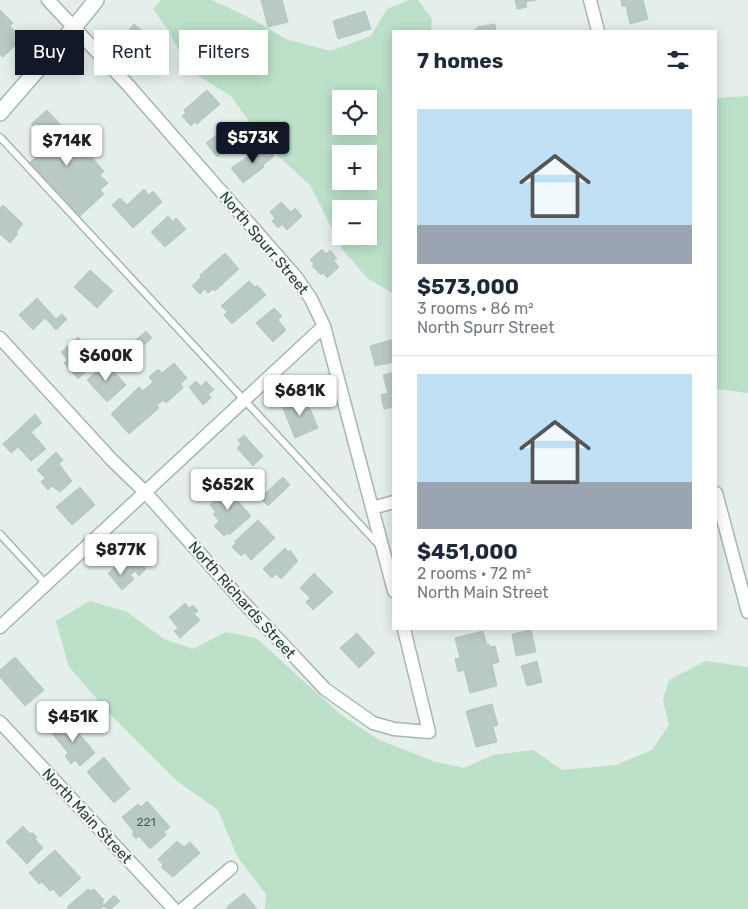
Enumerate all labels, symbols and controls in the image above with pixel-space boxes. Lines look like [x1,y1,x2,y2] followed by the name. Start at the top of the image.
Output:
[15,30,84,75] chip: Buy
[94,30,169,75] chip: Rent
[179,30,268,75] chip: Filters
[664,46,692,74] icon: filters
[417,48,503,73] text: 7 homes
[332,90,377,245] map controls
[332,90,377,135] button: locate
[218,121,288,164] pin: $573K
[32,124,102,167] pin: $714K
[227,128,279,147] text: $573K
[42,131,92,150] text: $714K
[510,141,600,231] icon: home
[332,145,377,190] button: +
[216,188,312,298] street label: North Spurr Street
[332,200,377,245] button: −
[417,274,519,299] text: $573,000
[417,299,534,318] text: 3 rooms · 86 m²
[417,318,554,337] text: North Spurr Street
[71,340,141,382] pin: $600K
[79,346,133,365] text: $600K
[265,374,335,417] pin: $681K
[275,381,325,400] text: $681K
[510,407,600,497] icon: home
[193,468,263,511] pin: $652K
[202,475,254,494] text: $652K
[86,534,156,576] pin: $877K
[185,538,300,662] street label: North Richards Street
[417,539,518,564] text: $451,000
[96,540,146,559] text: $877K
[417,564,531,583] text: 2 rooms · 72 m²
[417,583,549,602] text: North Main Street
[38,700,108,743] pin: $451K
[48,707,98,726] text: $451K
[38,765,136,867] street label: North Main Street
[136,815,156,829] house number: 221

